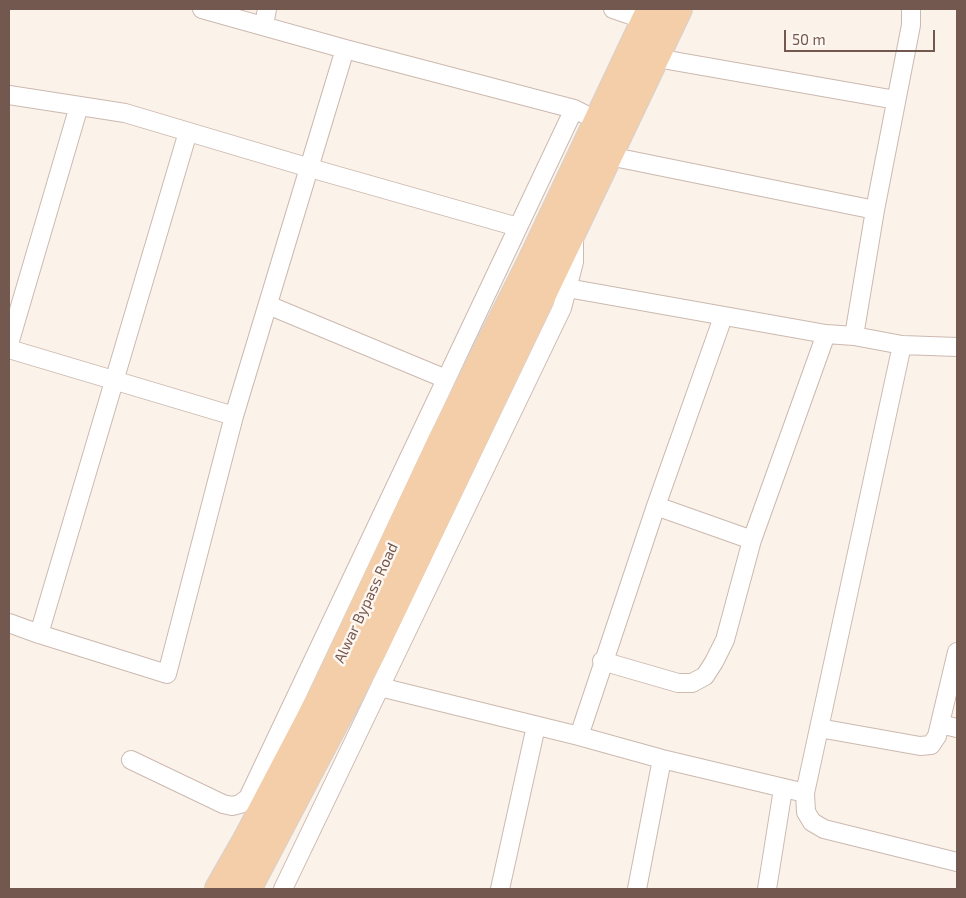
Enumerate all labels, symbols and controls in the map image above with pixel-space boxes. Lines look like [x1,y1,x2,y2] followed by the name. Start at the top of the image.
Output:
[786,20,937,52] scale bar
[792,30,826,48] text: 50 m
[330,540,402,666] street label: Alwar Bypass Road

